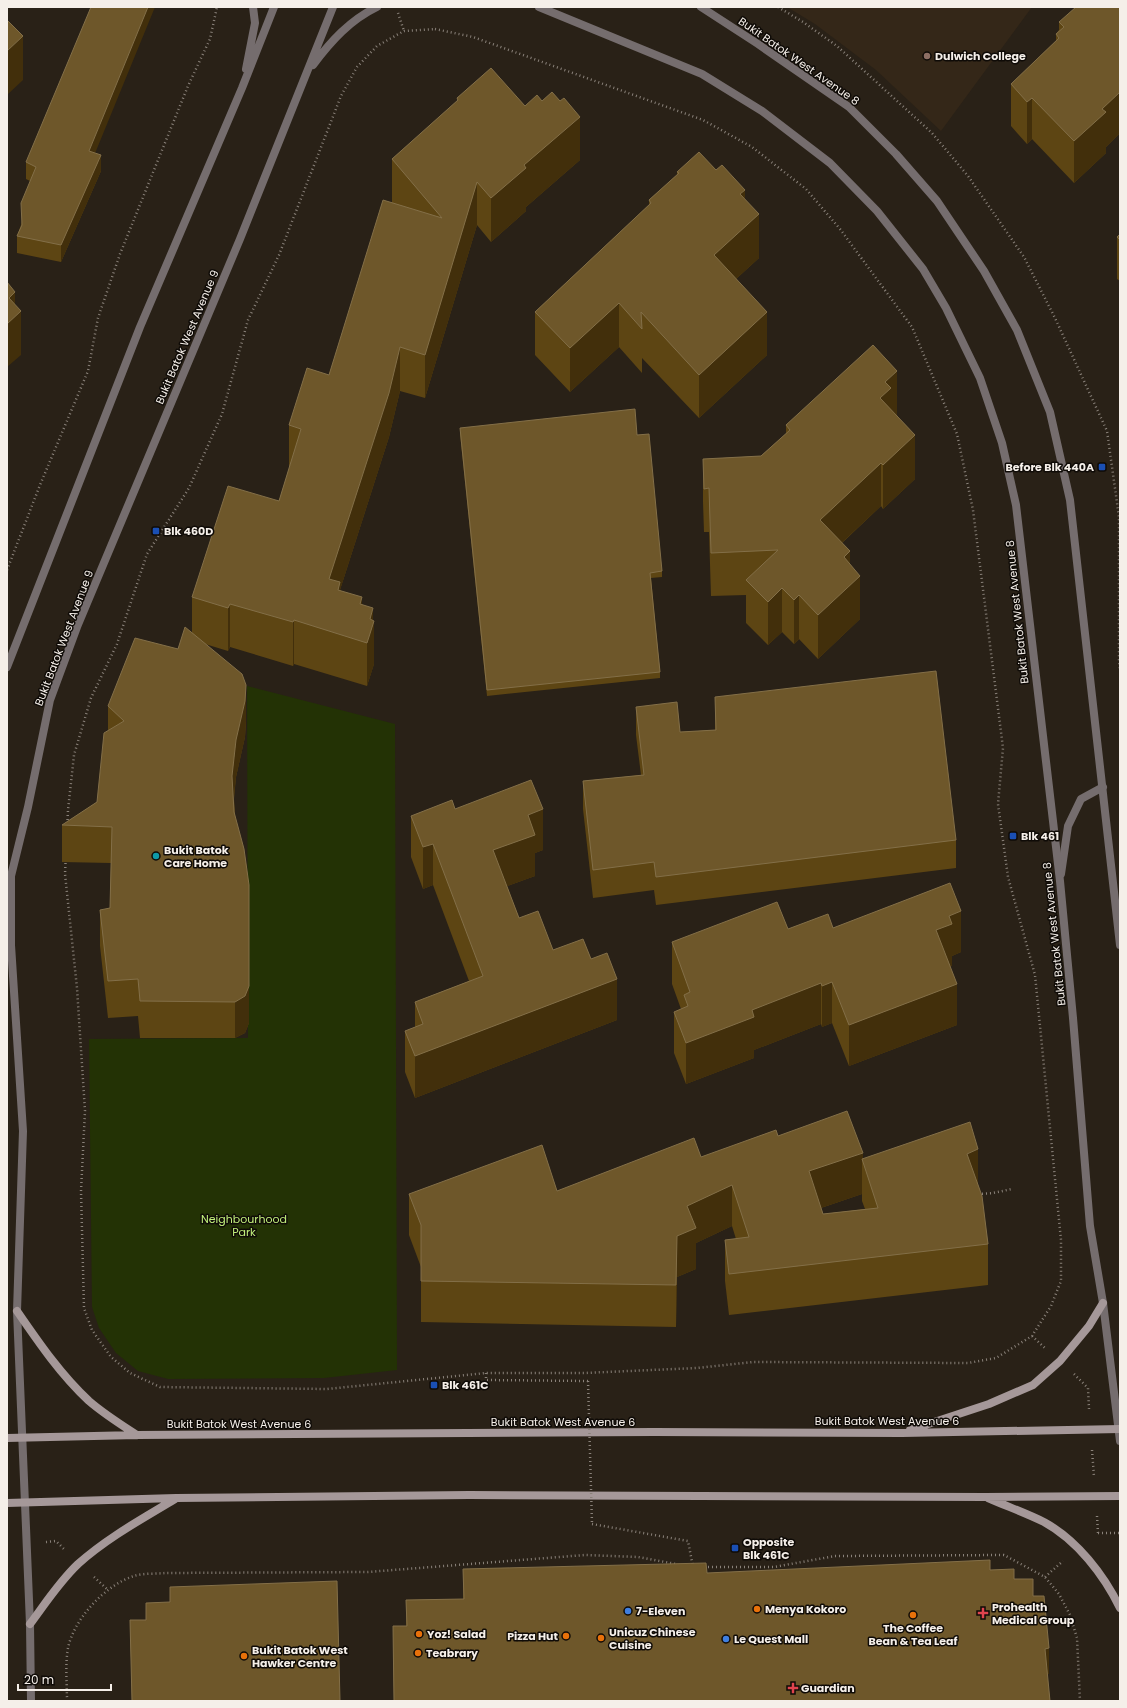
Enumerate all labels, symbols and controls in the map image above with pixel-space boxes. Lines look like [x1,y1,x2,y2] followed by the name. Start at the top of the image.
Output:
[735,13,863,109] street label: Bukit Batok West Avenue 8
[935,48,1026,64] place label: Dulwich College
[922,51,932,61] marker: Dulwich College
[151,267,223,407] street label: Bukit Batok West Avenue 9
[1005,459,1094,475] place label: Before Blk 440A
[1097,462,1107,472] marker: Before Blk 440A
[164,523,213,539] place label: Blk 460D
[151,526,161,536] marker: Blk 460D
[1001,539,1033,685] street label: Bukit Batok West Avenue 8
[31,568,97,708] street label: Bukit Batok West Avenue 9
[1021,828,1059,844] place label: Blk 461
[1008,831,1018,841] marker: Blk 461
[164,842,229,871] place label: Bukit Batok Care Home
[151,851,161,861] marker: Bukit Batok Care Home
[1038,861,1070,1007] street label: Bukit Batok West Avenue 8
[201,1211,287,1240] park label: Neighbourhood Park
[442,1377,489,1393] place label: Blk 461C
[429,1380,439,1390] marker: Blk 461C
[815,1413,959,1429] street label: Bukit Batok West Avenue 6
[491,1414,635,1430] street label: Bukit Batok West Avenue 6
[167,1416,311,1432] street label: Bukit Batok West Avenue 6
[743,1534,794,1563] place label: Opposite Blk 461C
[730,1543,740,1553] marker: Opposite Blk 461C
[992,1599,1075,1628] place label: Prohealth Medical Group
[765,1601,846,1617] place label: Menya Kokoro
[636,1603,685,1619] place label: 7-Eleven
[752,1604,762,1614] marker: Menya Kokoro
[623,1606,633,1616] marker: 7-Eleven
[977,1607,989,1619] marker: Prohealth Medical Group
[908,1610,918,1620] marker: The Coffee Bean & Tea Leaf
[869,1620,957,1649] place label: The Coffee Bean & Tea Leaf
[609,1624,696,1653] place label: Unicuz Chinese Cuisine
[427,1626,486,1642] place label: Yoz! Salad
[507,1628,559,1644] place label: Pizza Hut
[414,1629,424,1639] marker: Yoz! Salad
[561,1631,571,1641] marker: Pizza Hut
[734,1631,808,1647] place label: Le Quest Mall
[596,1633,606,1643] marker: Unicuz Chinese Cuisine
[721,1634,731,1644] marker: Le Quest Mall
[252,1642,348,1671] place label: Bukit Batok West Hawker Centre
[426,1645,478,1661] place label: Teabrary
[413,1648,423,1658] marker: Teabrary
[239,1651,249,1661] marker: Bukit Batok West Hawker Centre
[18,1666,111,1692] scale bar
[24,1671,54,1688] text: 20 m
[801,1680,855,1696] place label: Guardian
[788,1683,798,1693] marker: Guardian

